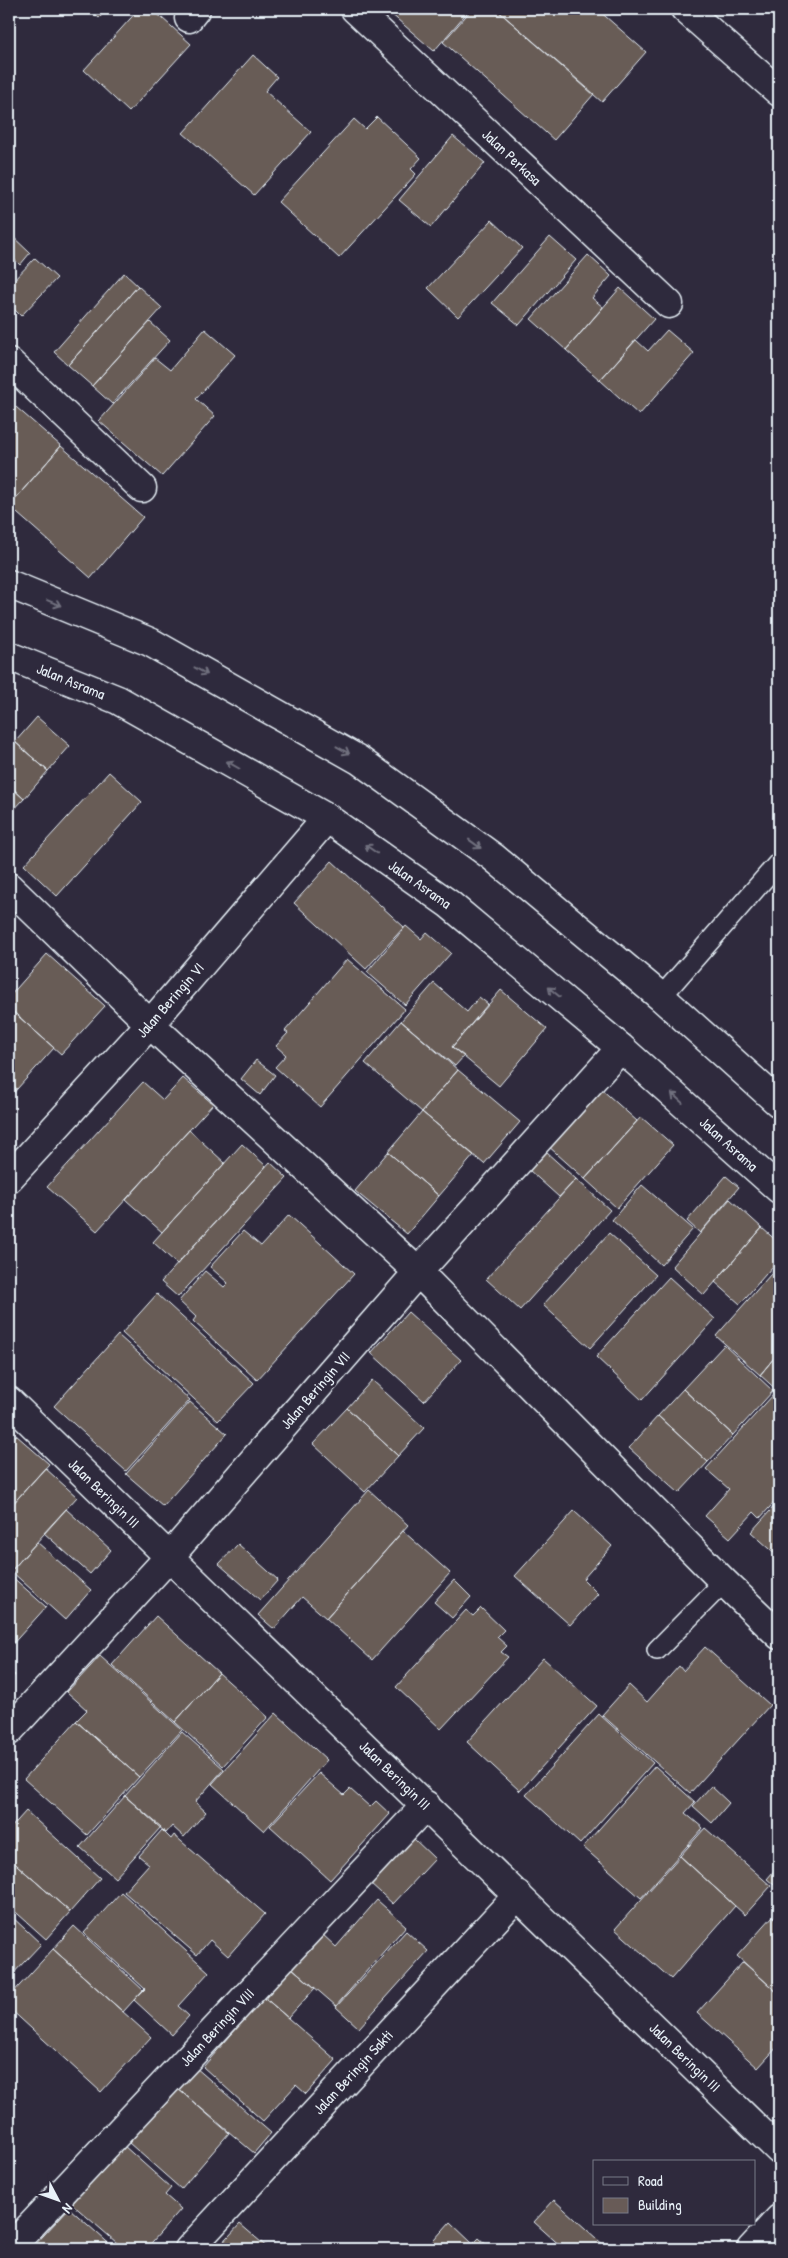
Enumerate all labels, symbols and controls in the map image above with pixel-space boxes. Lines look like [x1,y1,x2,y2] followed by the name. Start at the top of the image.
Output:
[478,124,546,190] street label: Jalan Perkasa
[46,598,61,608] one-way arrow
[34,658,109,704] street label: Jalan Asrama
[193,666,208,676] one-way arrow
[335,746,349,756] one-way arrow
[226,759,240,769] one-way arrow
[468,839,482,849] one-way arrow
[364,844,378,854] one-way arrow
[384,855,456,913] street label: Jalan Asrama
[131,958,209,1042] street label: Jalan Beringin VI
[548,986,561,998] one-way arrow
[671,1092,684,1104] one-way arrow
[695,1112,763,1176] street label: Jalan Asrama
[275,1347,355,1433] street label: Jalan Beringin VII
[64,1454,144,1532] street label: Jalan Beringin III
[355,1736,435,1814] street label: Jalan Beringin III
[175,1983,259,2071] street label: Jalan Beringin VIII
[645,2018,725,2096] street label: Jalan Beringin III
[308,2025,398,2119] street label: Jalan Beringin Sakti
[593,2160,756,2226] legend
[638,2170,663,2191] text: Road
[32,2176,82,2226] north arrow
[638,2194,682,2215] text: Building
[58,2200,78,2218] text: N

